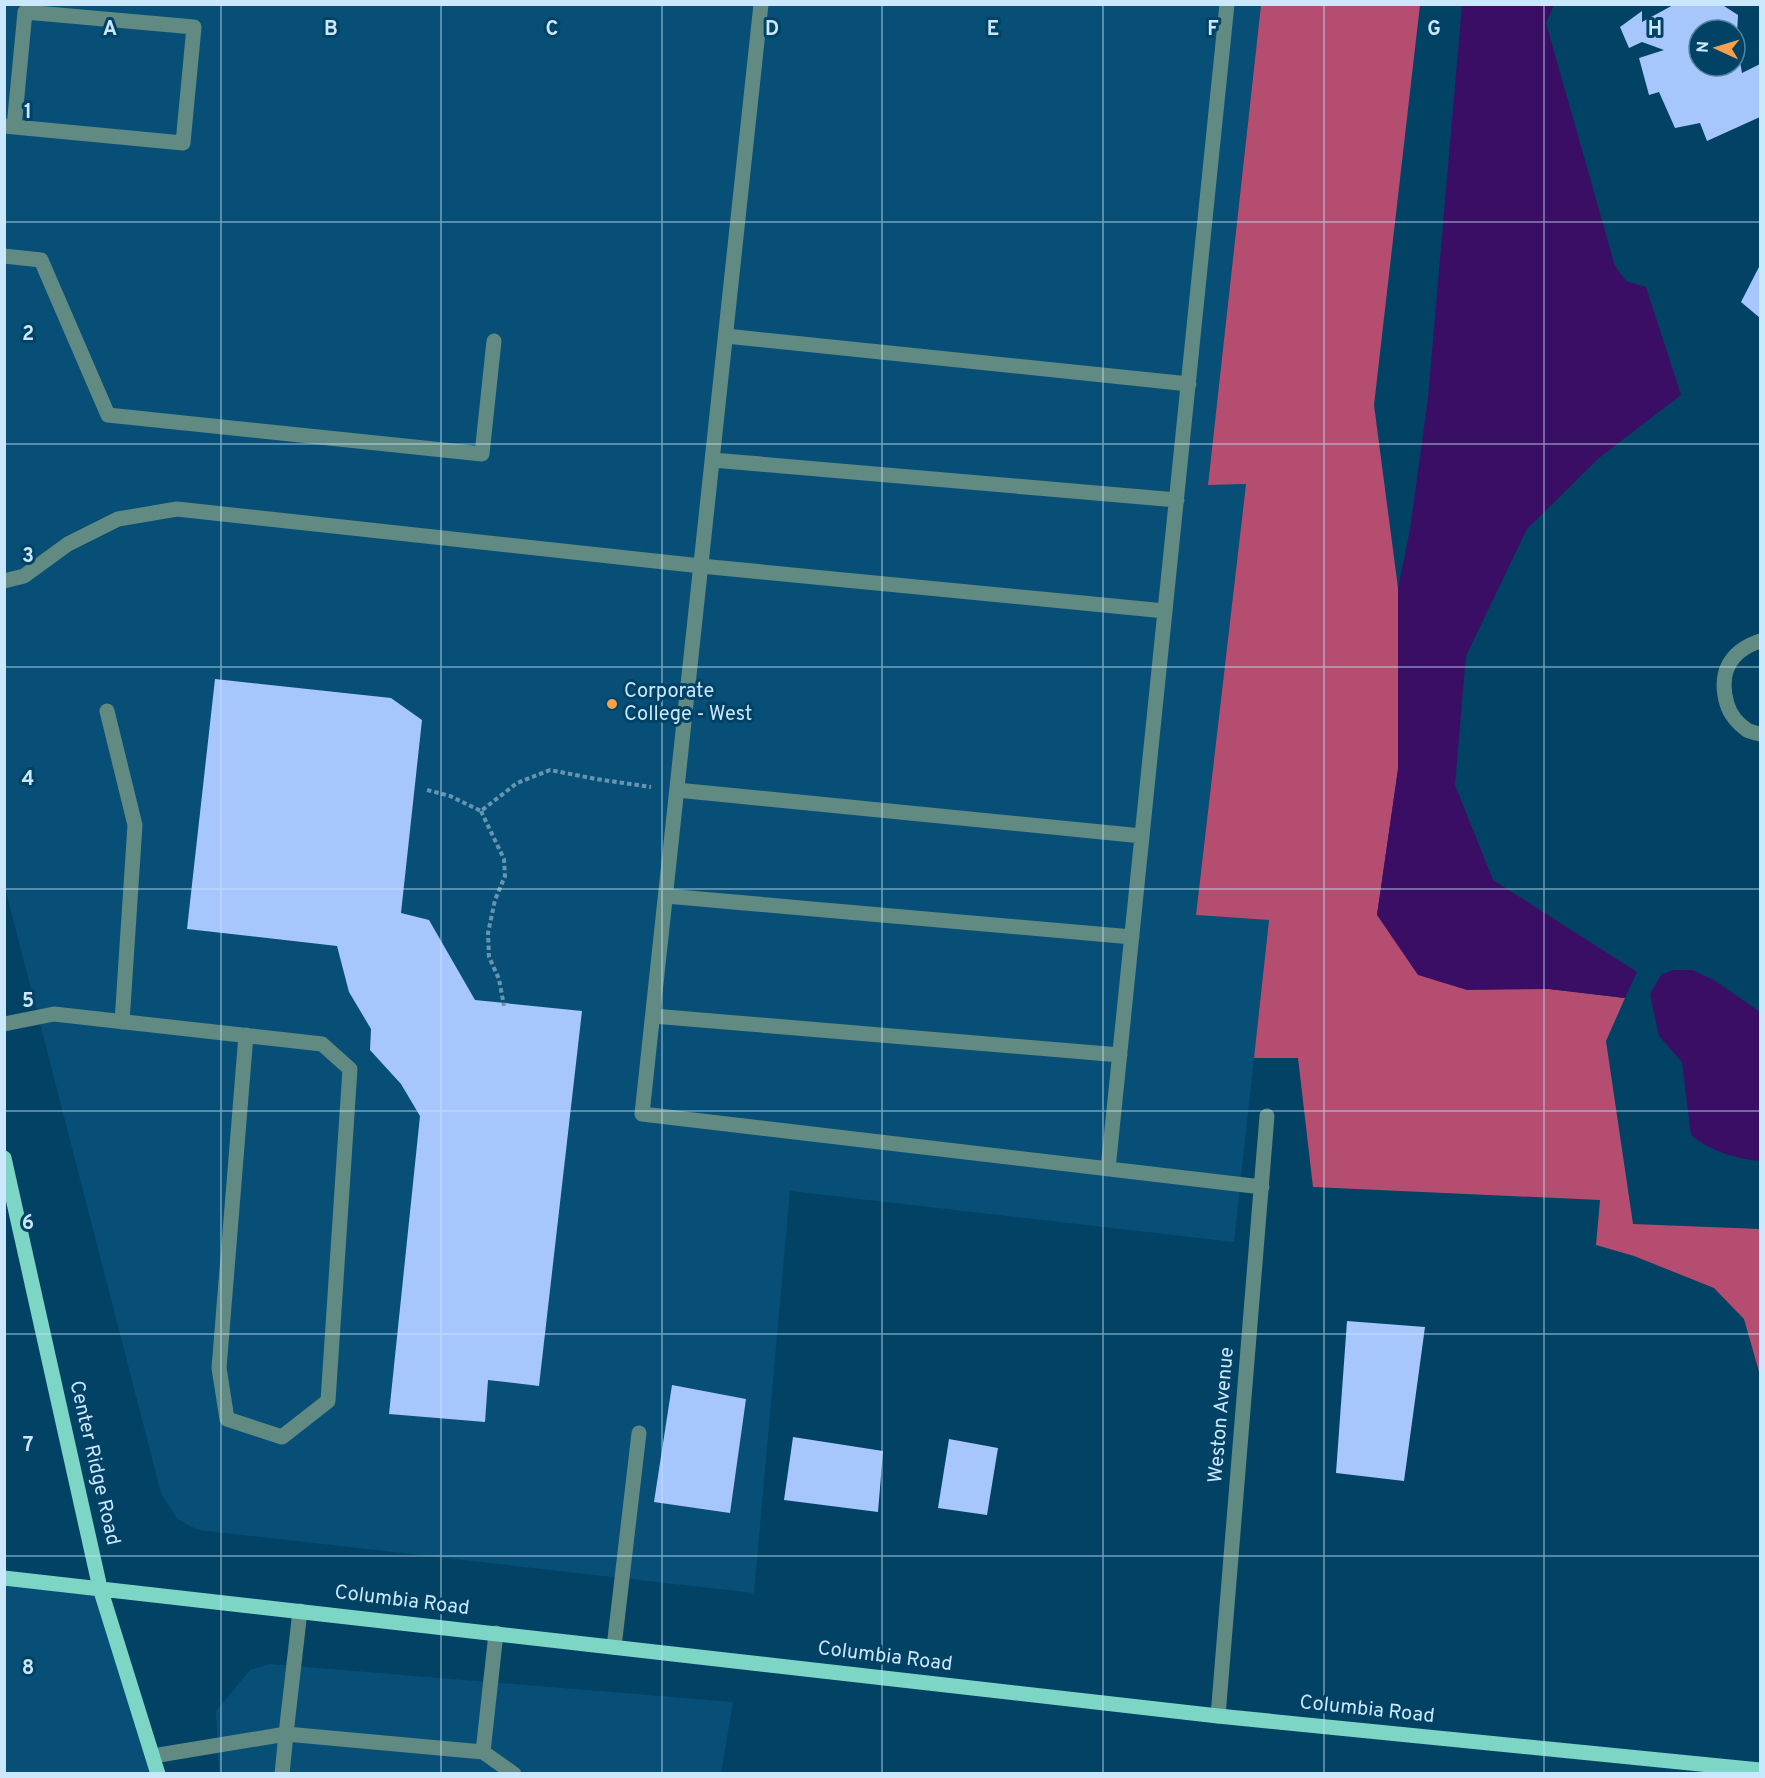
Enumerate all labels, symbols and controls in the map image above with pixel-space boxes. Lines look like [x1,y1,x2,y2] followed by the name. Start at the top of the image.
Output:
[103,17,117,43] text: A
[324,17,338,43] text: B
[546,17,558,43] text: C
[765,17,779,43] text: D
[987,17,999,43] text: E
[1207,17,1219,43] text: F
[1427,17,1441,43] text: G
[1648,17,1662,43] text: H
[1687,18,1747,78] north arrow
[1694,41,1714,54] text: N
[24,100,32,126] text: 1
[22,322,34,348] text: 2
[22,544,34,570] text: 3
[624,679,752,728] place label: Corporate College - West
[605,697,619,711] marker: Corporate College - West
[22,767,34,793] text: 4
[22,989,34,1015] text: 5
[22,1211,34,1237] text: 6
[1203,1346,1241,1484] street label: Weston Avenue
[62,1378,126,1548] street label: Center Ridge Road
[23,1433,33,1459] text: 7
[333,1580,471,1622] street label: Columbia Road
[816,1636,954,1678] street label: Columbia Road
[22,1656,34,1682] text: 8
[1298,1690,1436,1730] street label: Columbia Road

